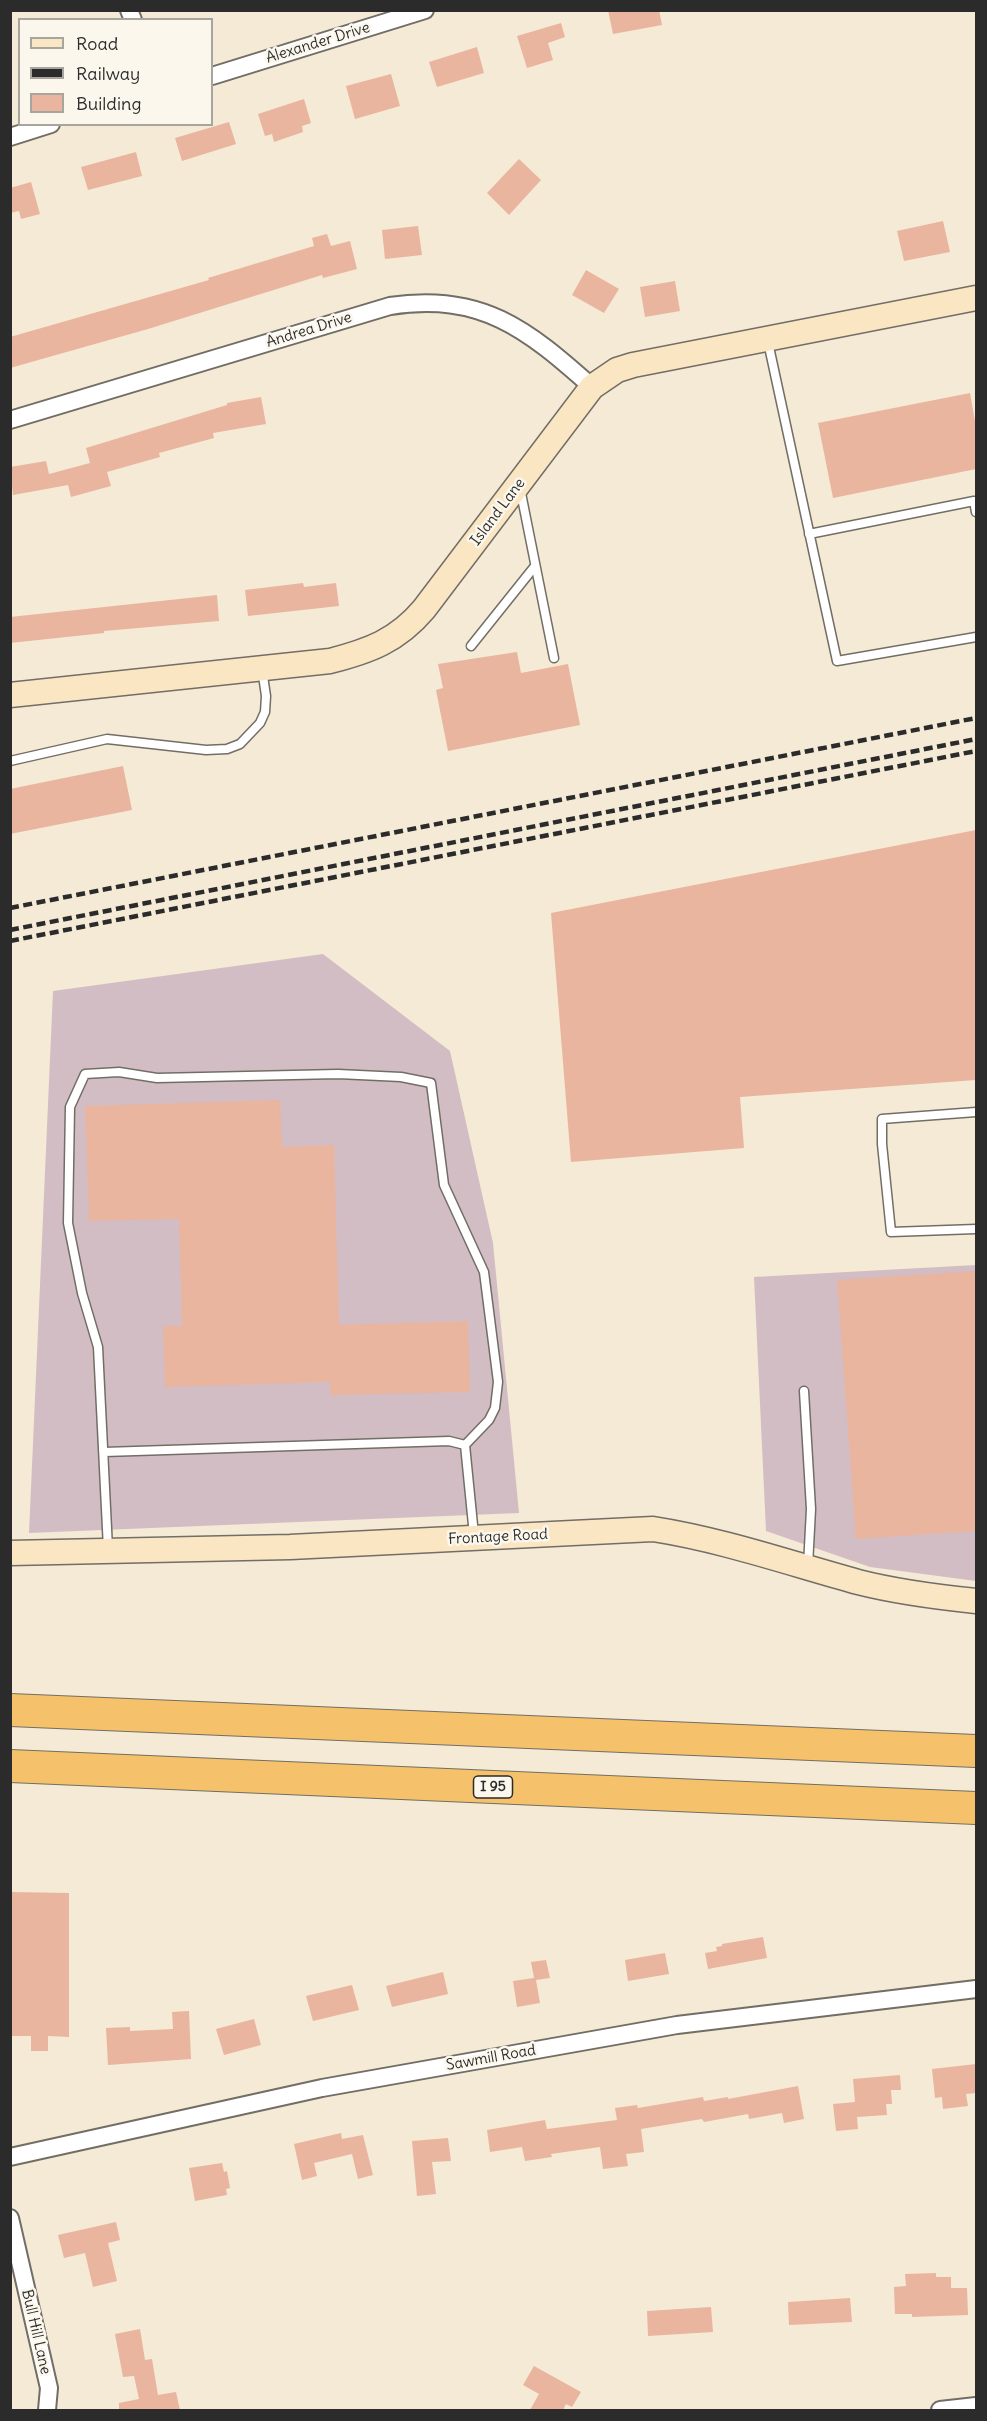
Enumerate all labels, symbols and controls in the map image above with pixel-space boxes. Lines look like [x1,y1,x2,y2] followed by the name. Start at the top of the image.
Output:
[18,18,213,126] legend
[264,19,372,67] street label: Alexander Drive
[76,32,118,55] text: Road
[76,62,140,85] text: Railway
[76,92,141,115] text: Building
[264,308,354,352] street label: Andrea Drive
[467,475,529,549] street label: Island Lane
[448,1525,548,1549] street label: Frontage Road
[474,1776,512,1798] road number: I 95
[445,2041,537,2075] street label: Sawmill Road
[17,2288,55,2376] street label: Bull Hill Lane

